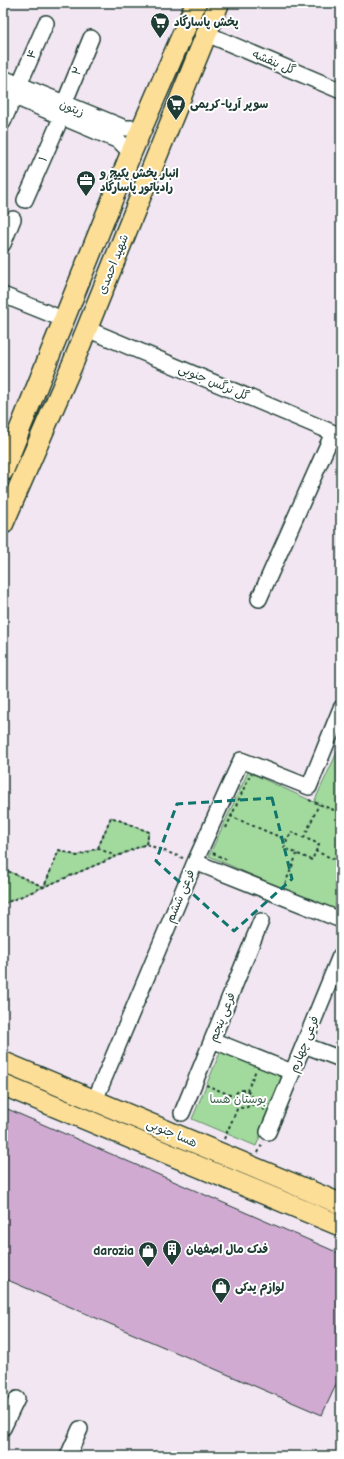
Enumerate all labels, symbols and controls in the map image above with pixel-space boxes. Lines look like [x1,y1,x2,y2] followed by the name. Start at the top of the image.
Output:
[149,11,171,39] supermarket icon: پخش پاسارگاد
[174,14,239,30] place label: پخش پاسارگاد
[24,47,41,61] street label: ۴
[250,47,298,78] street label: گل بنفشه
[69,65,86,78] street label: ۲
[165,93,187,121] supermarket icon: سوپر آریا-کریمی
[57,97,86,120] street label: زیتون
[190,97,268,112] place label: سوپر آریا-کریمی
[36,154,51,164] street label: ۱
[99,166,179,195] place label: انبار پخش پکیج و رادیاتور پاسارگاد
[75,169,97,197] office icon: انبار پخش پکیج و رادیاتور پاسارگاد
[95,232,132,296] street label: شهید احمدی
[176,361,251,404] street label: گل نرگس جنوبی
[163,867,199,925] street label: فرعی ششم
[206,990,240,1045] street label: فرعی پنجم
[286,1014,324,1075] street label: فرعی چهارم
[210,1092,266,1107] park label: بوستان هسا
[144,1116,200,1151] street label: هسا جنوبی
[161,1238,183,1266] building icon: فدک مال اصفهان
[137,1240,159,1268] shop icon: darozia
[186,1242,268,1257] place label: فدک مال اصفهان
[93,1244,134,1259] place label: darozia
[210,1276,232,1304] shop icon: لوازم یدکی
[235,1280,285,1296] place label: لوازم یدکی

